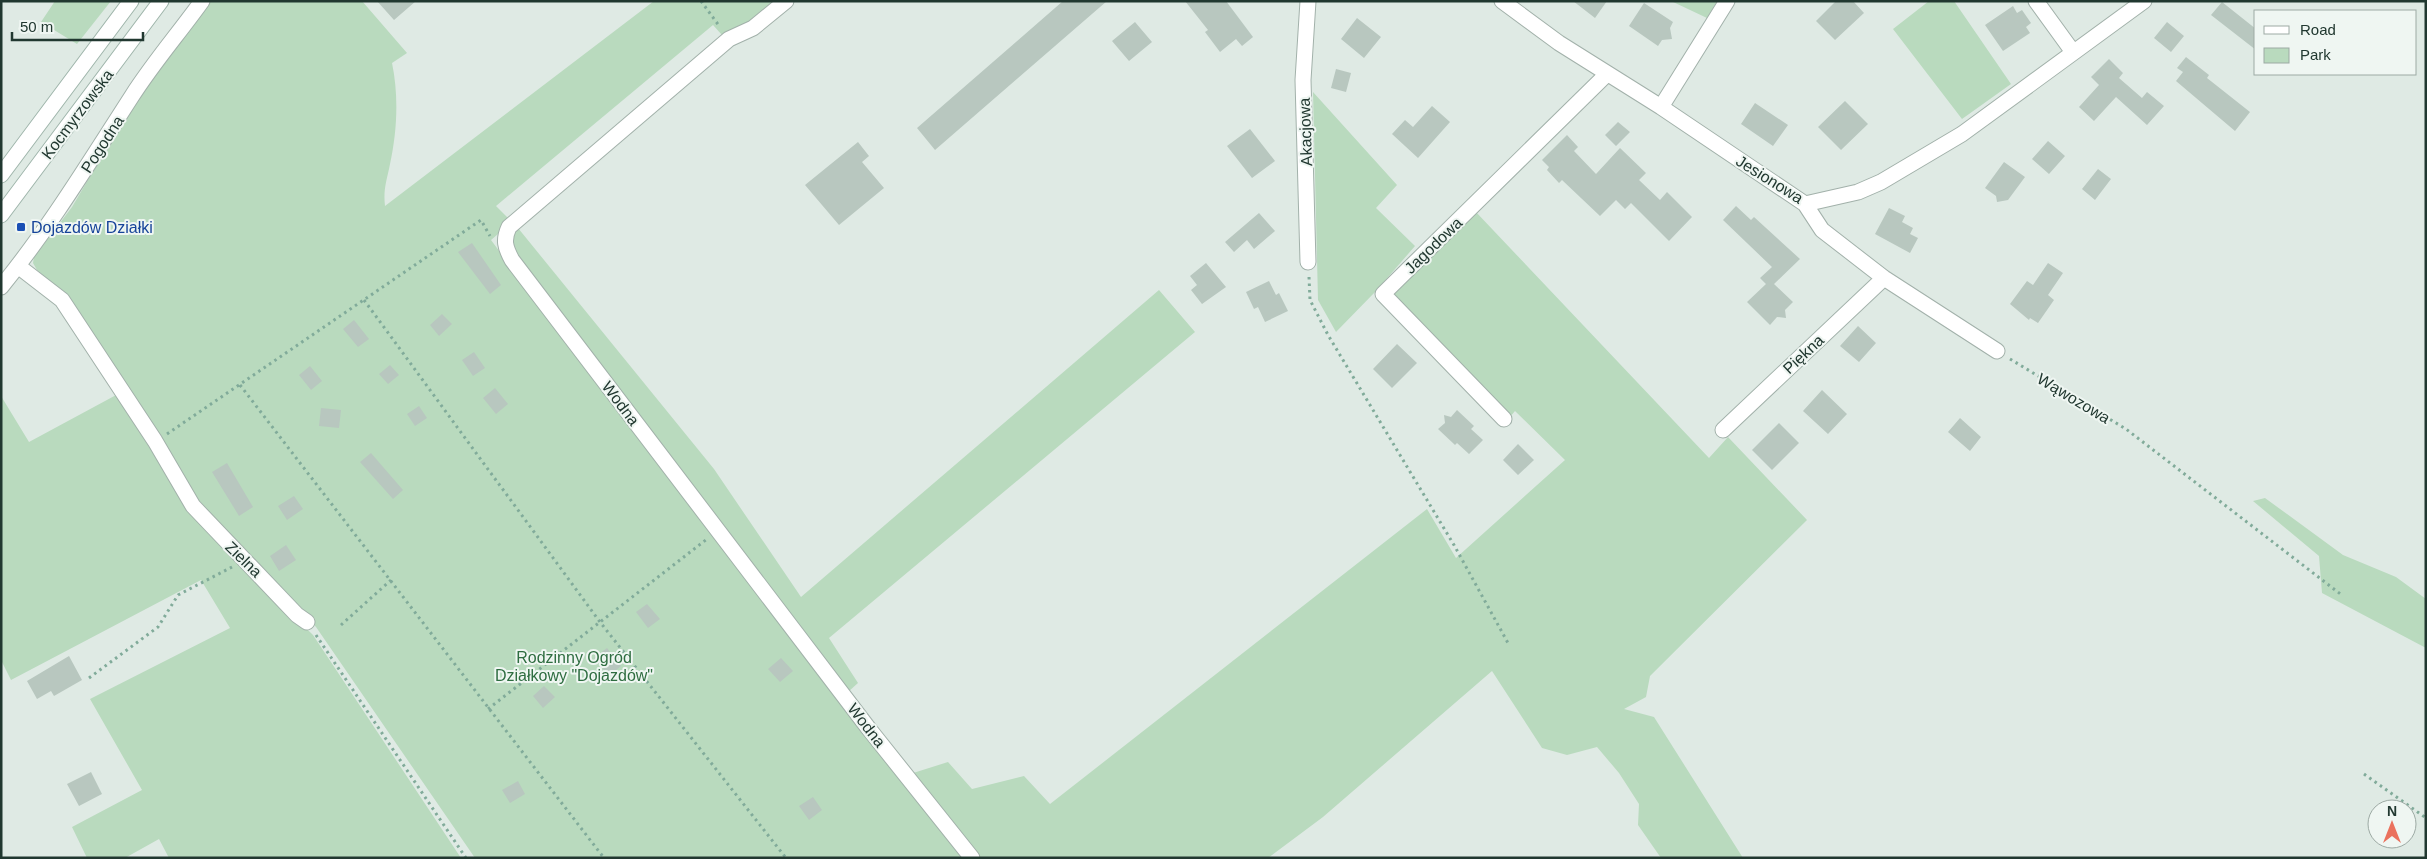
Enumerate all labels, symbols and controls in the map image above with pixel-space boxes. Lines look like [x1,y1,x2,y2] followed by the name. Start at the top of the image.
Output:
[12,10,144,42] scale bar
[2254,10,2417,75] legend
[20,18,53,35] text: 50 m
[2300,21,2336,38] text: Road
[2300,46,2331,63] text: Park
[38,66,117,162] street label: Kocmyrzowska
[1296,97,1315,167] street label: Akacjowa
[78,113,127,176] street label: Pogodna
[1733,152,1806,207] street label: Jesionowa
[1401,214,1466,277] street label: Jagodowa
[31,219,153,236] place label: Dojazdów Działki
[15,221,27,233] marker: Dojazdów Działki
[1780,331,1827,377] street label: Piękna
[2034,370,2113,427] street label: Wąwozowa
[599,378,643,429] street label: Wodna
[222,538,265,581] street label: Zielna
[495,649,653,684] park label: Rodzinny Ogród Działkowy "Dojazdów"
[844,700,889,750] street label: Wodna
[2367,799,2417,849] north arrow
[2387,803,2397,819] text: N

